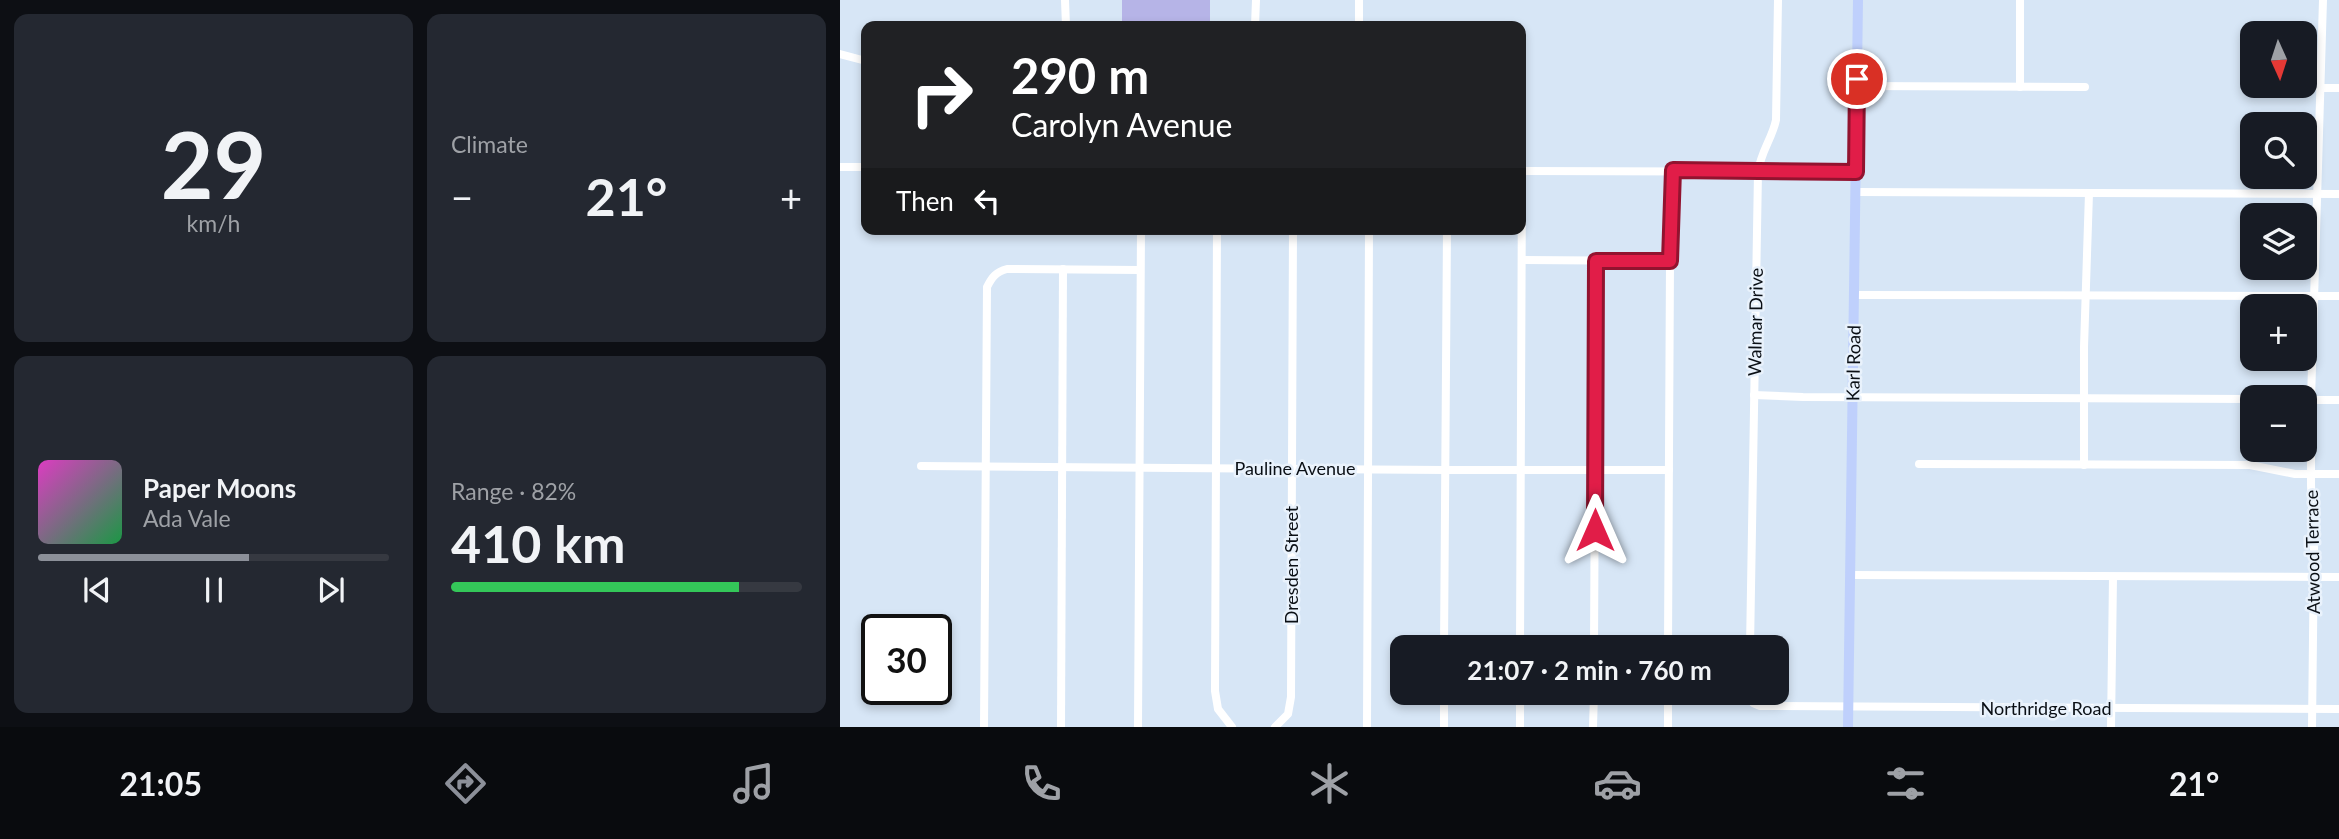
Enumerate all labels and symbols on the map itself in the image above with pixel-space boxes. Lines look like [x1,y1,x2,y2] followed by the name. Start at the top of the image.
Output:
[2240,21,2317,98] north arrow
[1827,49,1887,109] pin
[1743,268,1767,376] street label: Walmar Drive
[1841,325,1865,401] street label: Karl Road
[1234,457,1356,479] street label: Pauline Avenue
[2300,490,2324,614] street label: Atwood Terrace
[1558,493,1632,567] position arrow
[1280,505,1302,624] street label: Dresden Street
[861,614,952,705] speed limit sign: 30
[1981,697,2111,719] street label: Northridge Road

